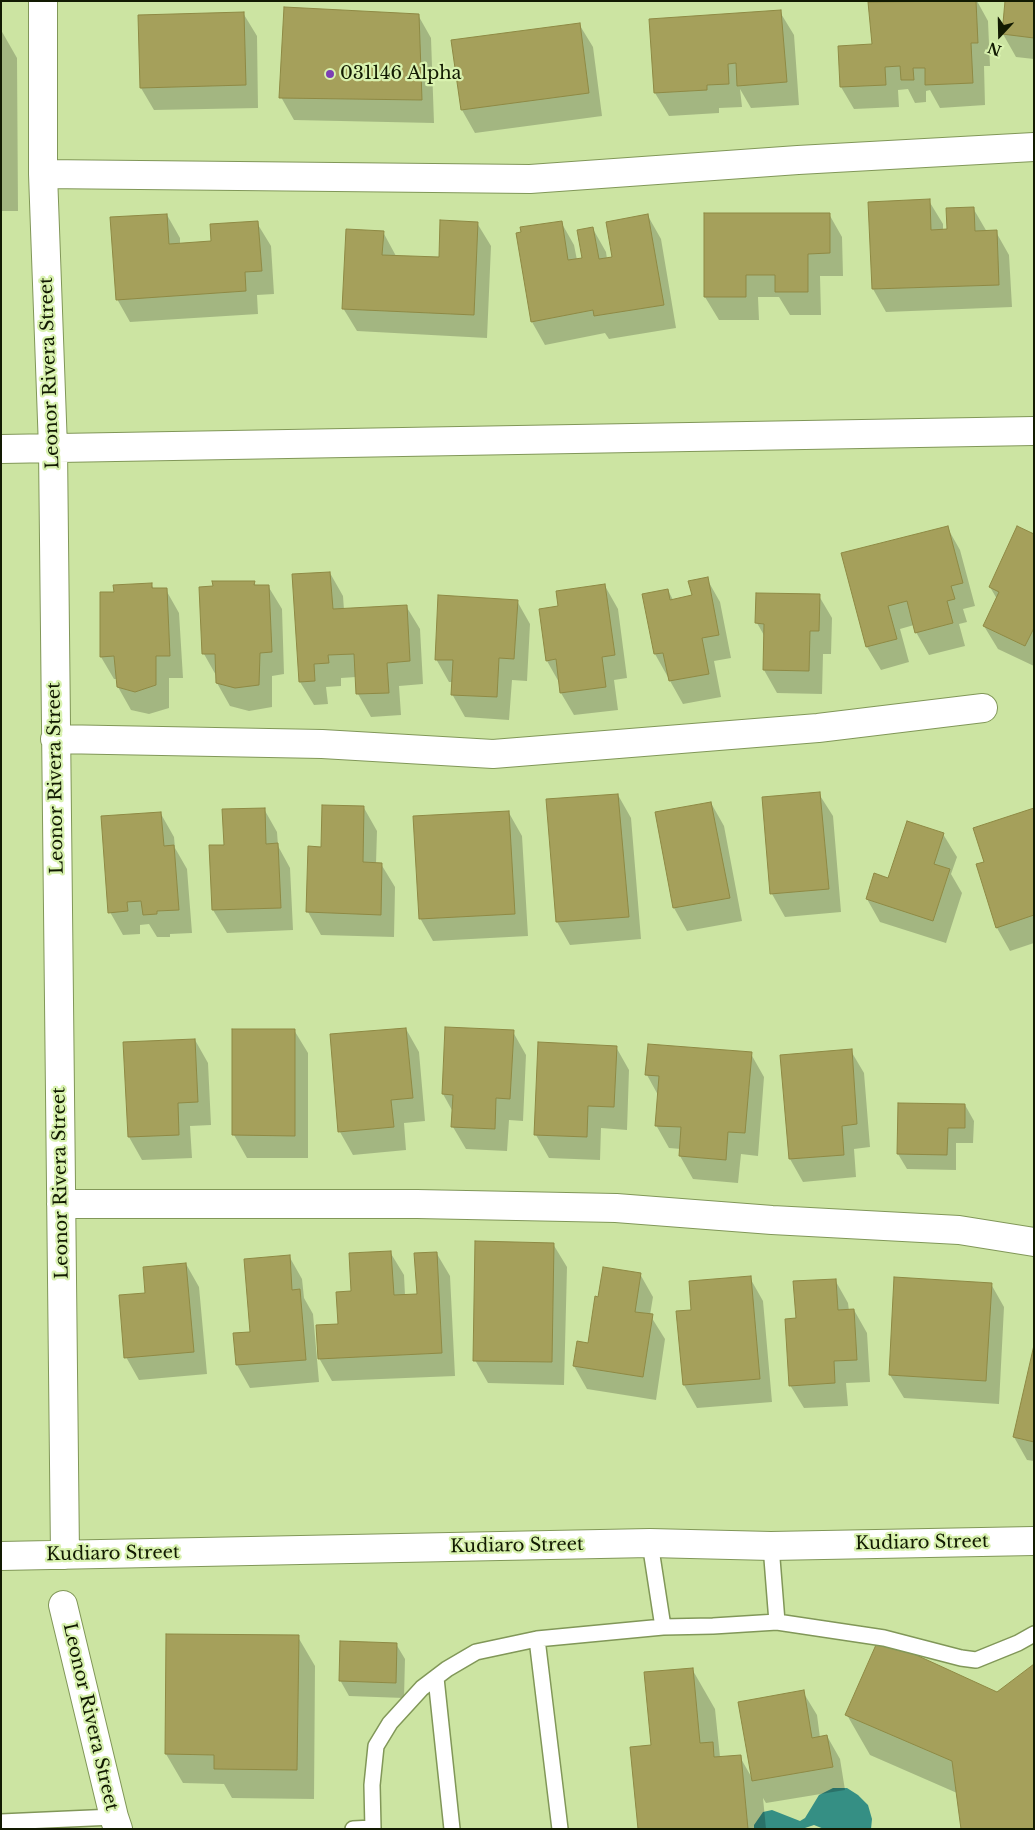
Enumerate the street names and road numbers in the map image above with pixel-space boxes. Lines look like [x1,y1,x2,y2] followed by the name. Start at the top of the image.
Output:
[36,277,64,469] street label: Leonor Rivera Street
[44,682,68,874] street label: Leonor Rivera Street
[49,1087,73,1279] street label: Leonor Rivera Street
[855,1531,989,1555] street label: Kudiaro Street
[450,1534,584,1558] street label: Kudiaro Street
[46,1542,180,1566] street label: Kudiaro Street
[58,1621,122,1813] street label: Leonor Rivera Street

